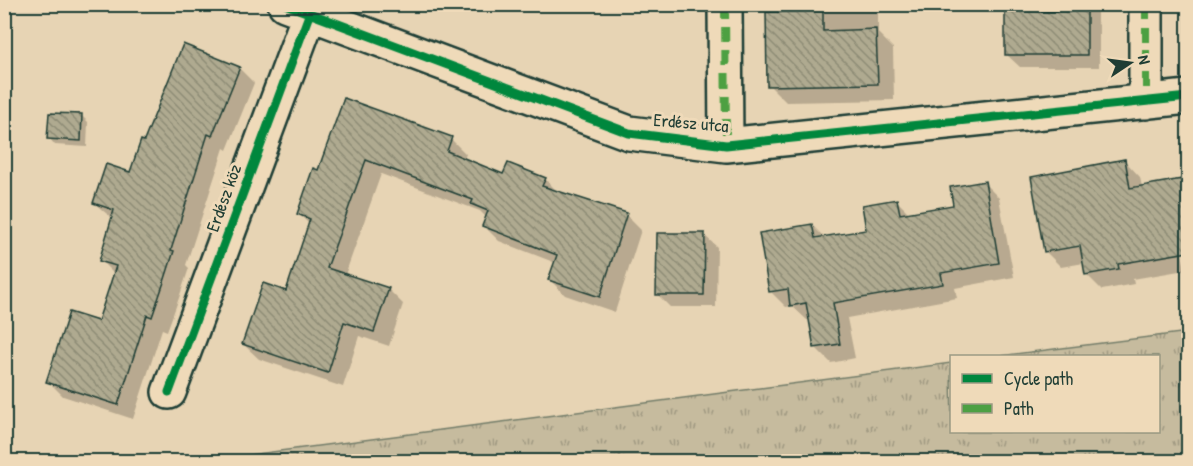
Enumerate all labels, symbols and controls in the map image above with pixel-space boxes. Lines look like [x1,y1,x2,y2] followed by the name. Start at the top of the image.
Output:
[1100,33,1160,93] north arrow
[1133,53,1156,67] text: N
[652,107,730,138] street label: Erdész utca
[200,160,247,235] street label: Erdész köz
[950,355,1160,433] legend
[1004,366,1074,391] text: Cycle path
[1004,396,1034,421] text: Path

